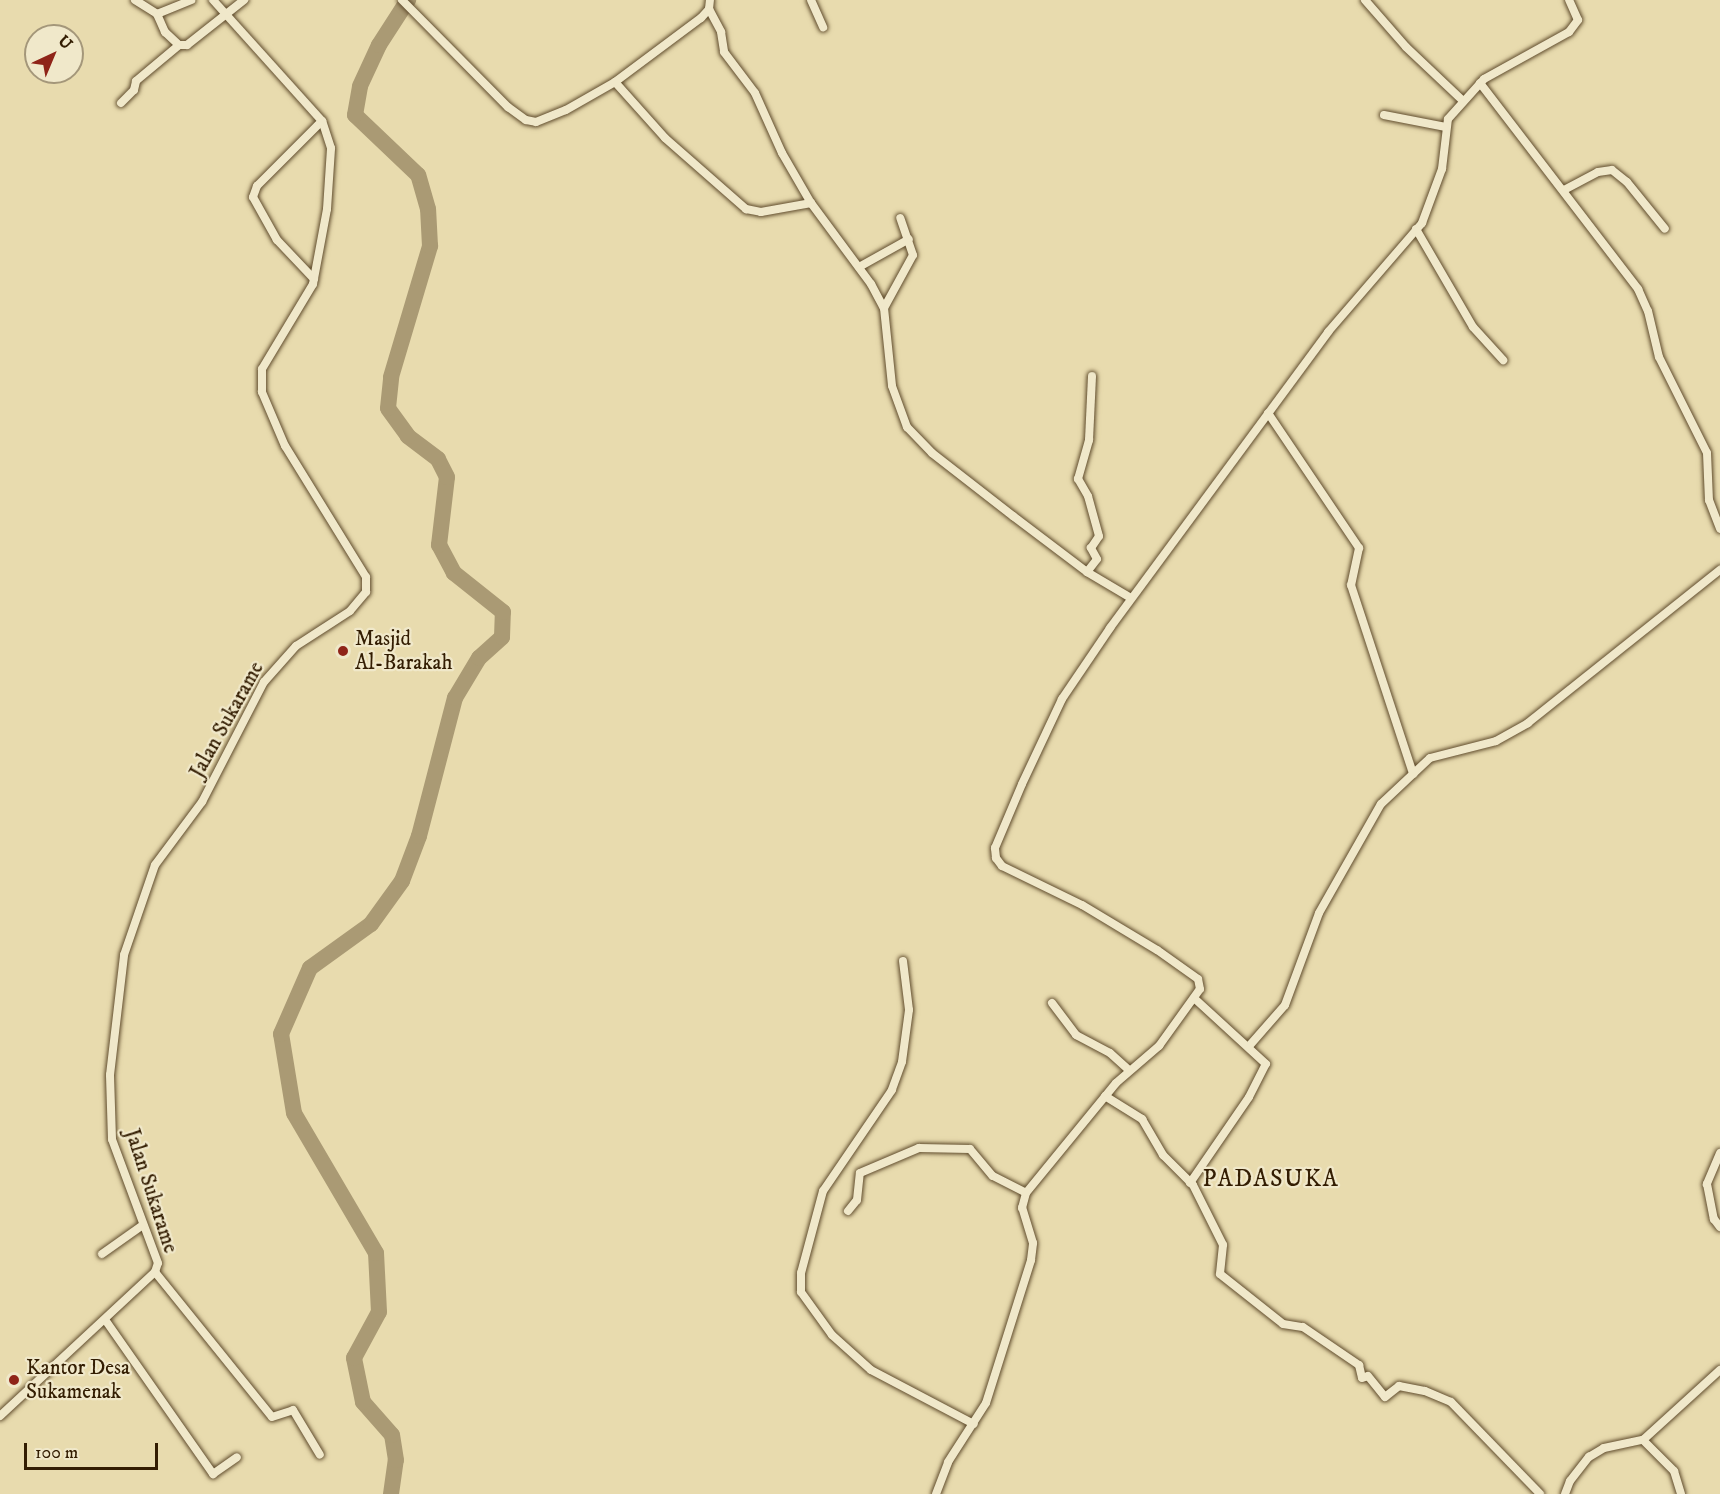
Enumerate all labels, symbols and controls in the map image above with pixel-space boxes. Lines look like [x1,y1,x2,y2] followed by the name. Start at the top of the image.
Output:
[24,24,84,84] north arrow
[54,31,77,54] text: U
[355,626,452,676] place label: Masjid Al-Barakah
[336,644,350,658] marker: Masjid Al-Barakah
[185,657,269,783] street label: Jalan Sukarame
[119,1126,183,1256] street label: Jalan Sukarame
[1203,1166,1339,1194] district label: PADASUKA
[26,1355,130,1405] place label: Kantor Desa Sukamenak
[7,1373,21,1387] marker: Kantor Desa Sukamenak
[27,1431,160,1469] scale bar
[35,1442,78,1464] text: 100 m

